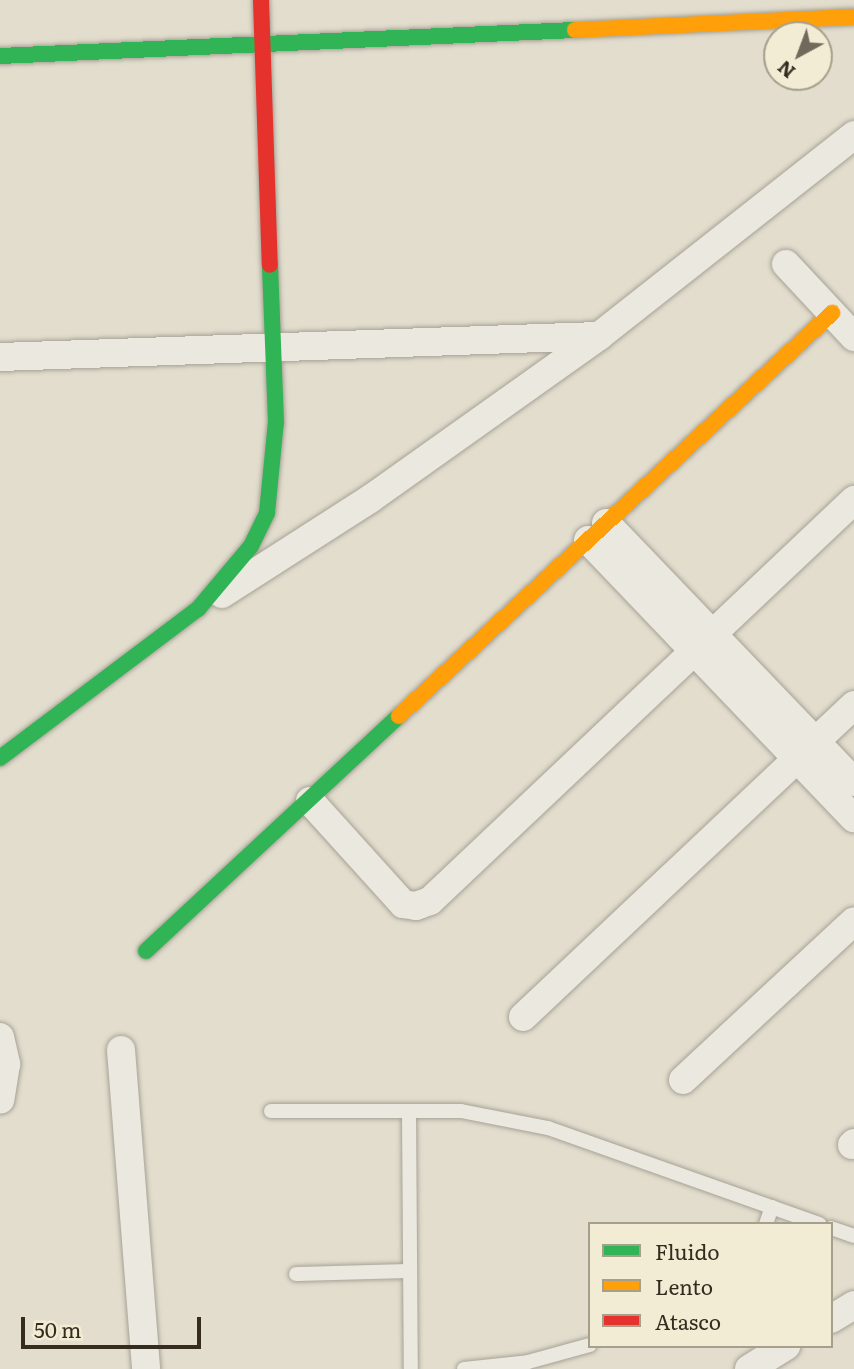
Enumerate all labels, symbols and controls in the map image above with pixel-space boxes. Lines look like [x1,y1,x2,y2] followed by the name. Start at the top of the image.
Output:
[763,21,833,91] north arrow
[770,55,801,86] text: N
[588,1222,833,1348] legend
[655,1235,719,1266] text: Fluido
[655,1270,713,1301] text: Lento
[24,1302,205,1346] scale bar
[655,1305,721,1336] text: Atasco
[34,1313,81,1344] text: 50 m

